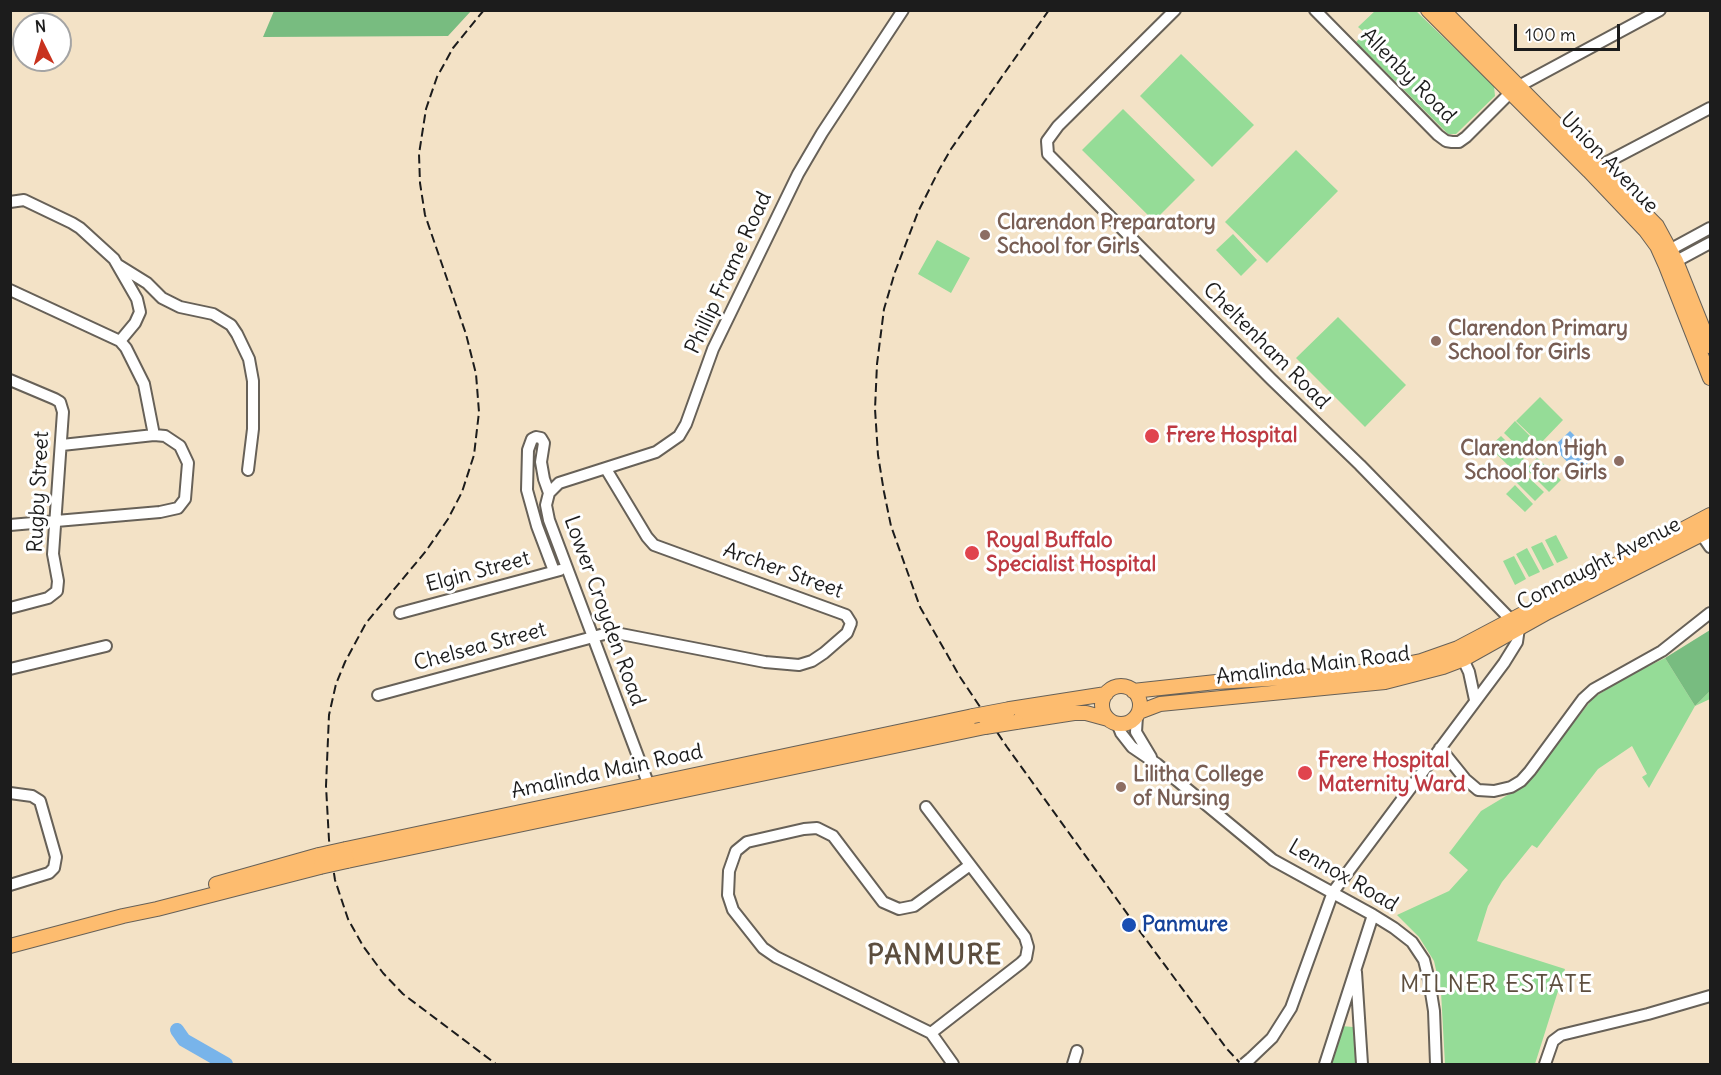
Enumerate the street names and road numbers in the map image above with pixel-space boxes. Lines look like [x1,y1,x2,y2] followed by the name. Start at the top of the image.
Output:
[1355,23,1461,129] street label: Allenby Road
[1555,107,1663,219] street label: Union Avenue
[680,188,778,358] street label: Phillip Frame Road
[1197,277,1335,415] street label: Cheltenham Road
[23,431,55,553] street label: Rugby Street
[1513,512,1685,616] street label: Connaught Avenue
[558,513,650,709] street label: Lower Croyden Road
[720,538,846,604] street label: Archer Street
[423,546,533,598] street label: Elgin Street
[411,617,549,677] street label: Chelsea Street
[1215,642,1411,690] street label: Amalinda Main Road
[509,739,705,805] street label: Amalinda Main Road
[1284,834,1402,918] street label: Lennox Road

